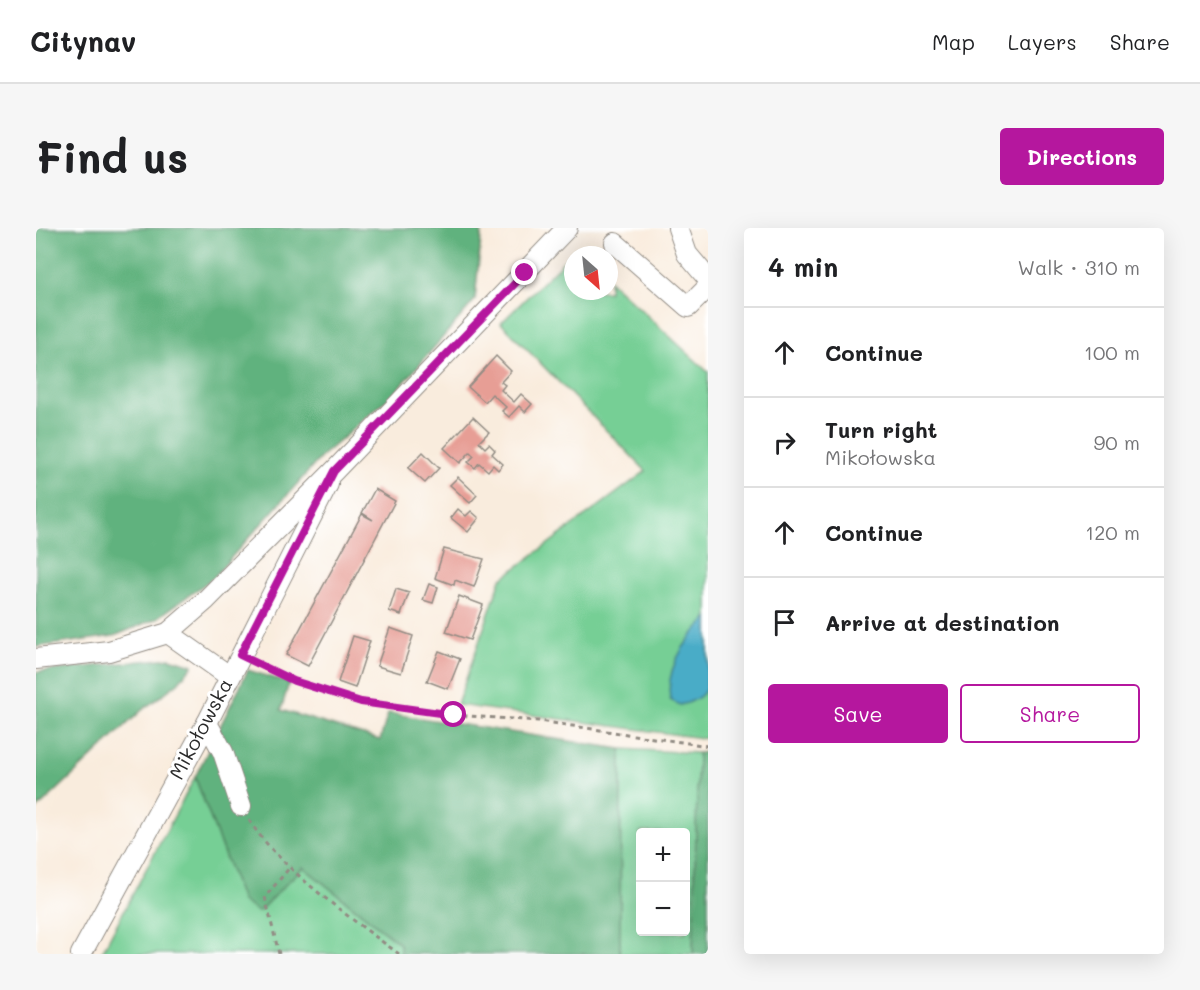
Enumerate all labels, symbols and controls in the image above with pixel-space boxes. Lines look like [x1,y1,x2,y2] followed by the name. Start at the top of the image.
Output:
[30,23,136,59] text: Citynav
[932,28,975,55] text: Map
[1008,28,1077,55] text: Layers
[1110,28,1170,55] text: Share
[1000,128,1164,185] button: Directions
[36,129,188,184] text: Find us
[564,246,618,300] north arrow
[768,250,838,284] text: 4 min
[1017,254,1140,280] text: Walk · 310 m
[511,259,537,285] route end
[768,336,801,369] icon: ahead
[825,338,923,367] text: Continue
[1084,339,1140,365] text: 100 m
[825,415,937,444] text: Turn right
[768,426,801,459] icon: right
[1094,429,1140,455] text: 90 m
[825,444,936,470] text: Mikołowska
[768,516,801,549] icon: ahead
[825,518,923,547] text: Continue
[1085,519,1140,545] text: 120 m
[768,606,801,639] icon: arrive
[825,608,1060,637] text: Arrive at destination
[163,673,238,784] street label: Mikołowska
[768,684,948,743] button: Save
[960,684,1140,743] button: Share
[440,701,466,727] route start
[636,828,690,936] map controls
[636,828,690,882] button: +
[636,882,690,936] button: −

